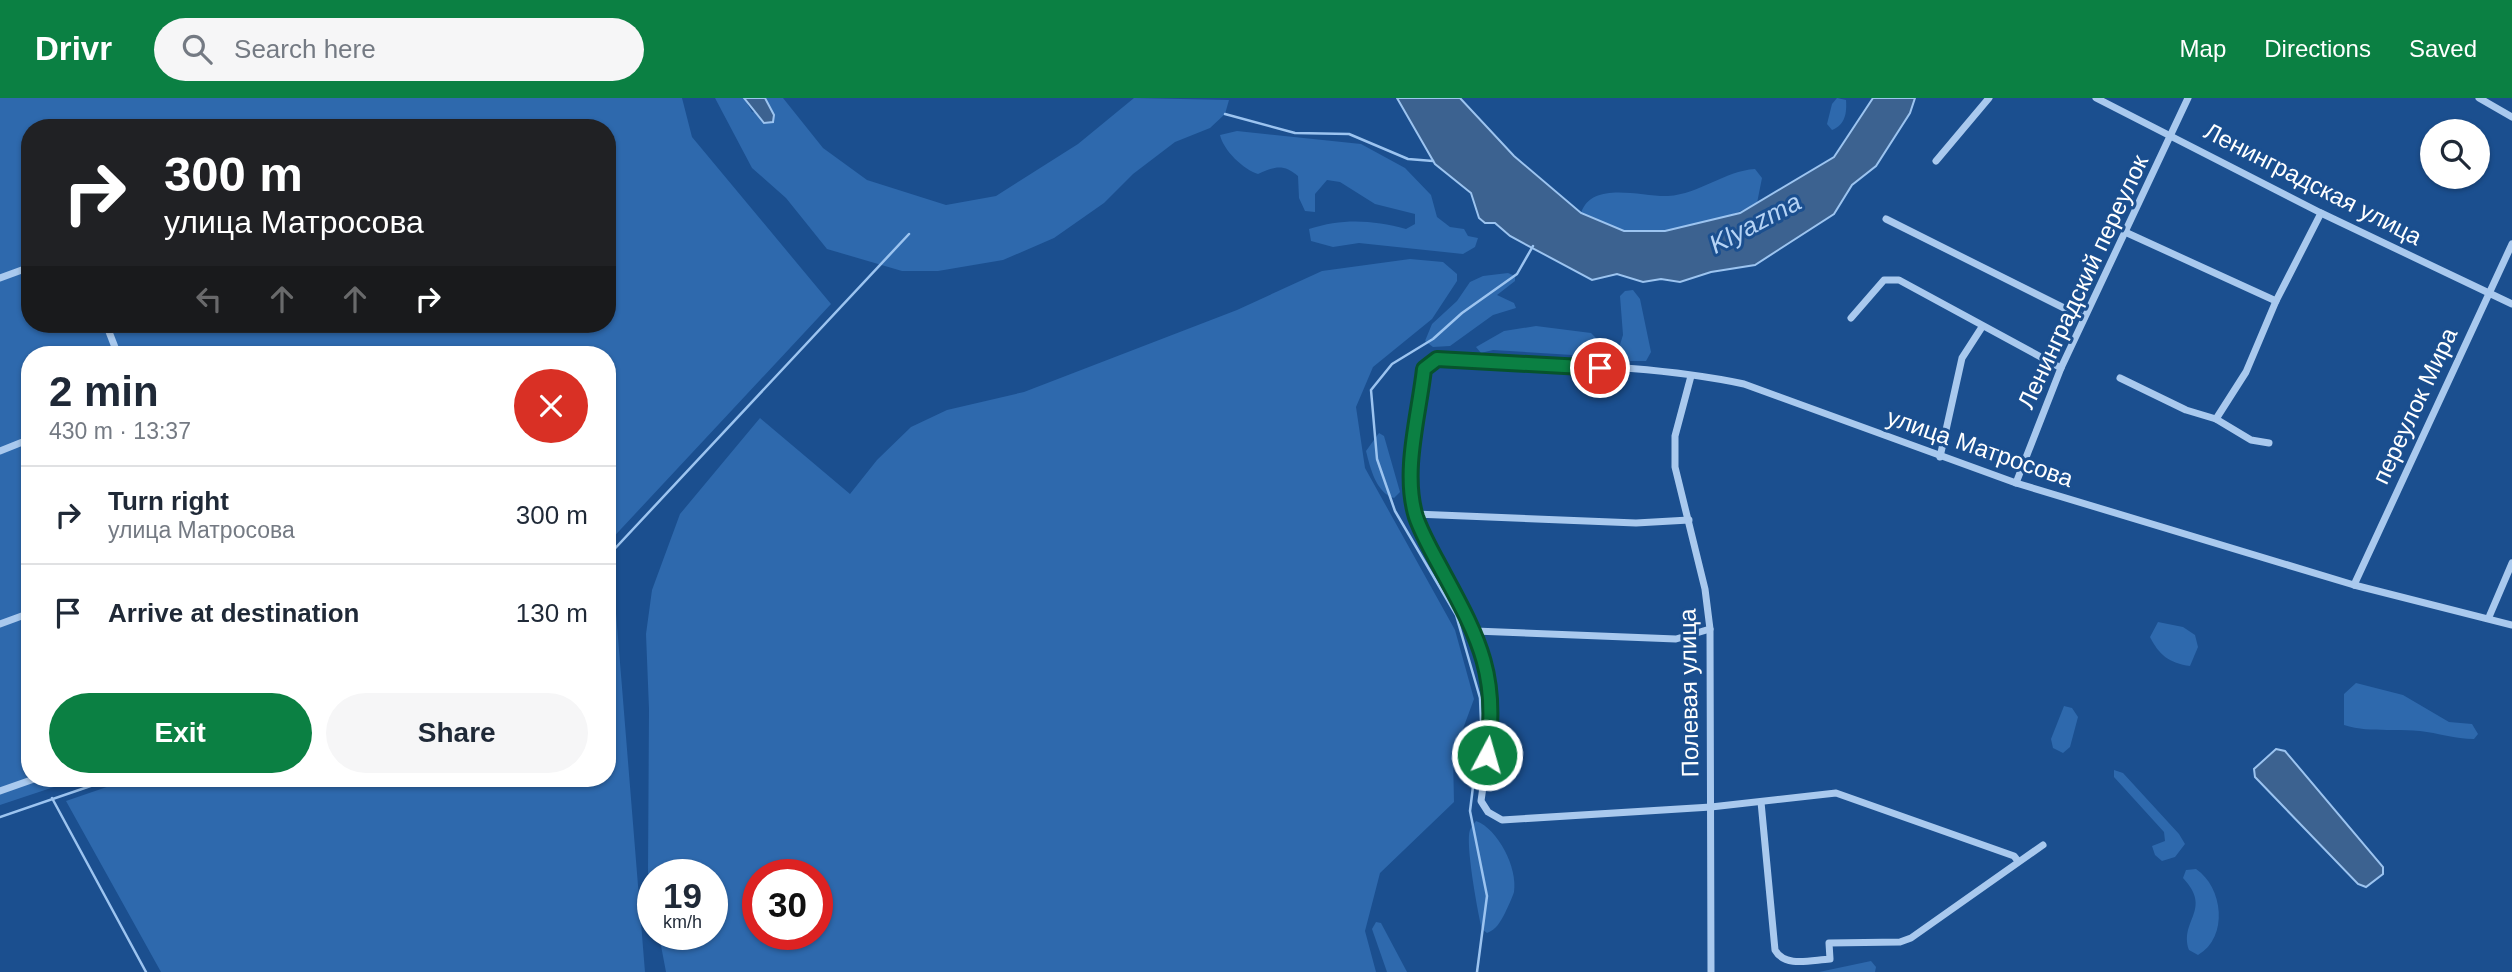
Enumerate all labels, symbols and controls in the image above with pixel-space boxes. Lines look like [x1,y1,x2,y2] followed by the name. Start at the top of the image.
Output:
[154,18,644,81] search box
[35,30,112,67] text: Drivr
[178,30,216,68] icon: search
[234,34,376,64] text: Search here
[2180,35,2226,62] text: Map
[2264,35,2371,62] text: Directions
[2409,35,2477,62] text: Saved
[2200,117,2427,250] street label: Ленинградская улица
[2420,119,2490,189] map controls
[2420,119,2490,189] button: search
[49,147,140,238] icon: right
[164,147,303,201] text: 300 m
[2012,150,2153,413] street label: Ленинградский переулок
[1704,186,1806,260] water label: Klyazma
[164,204,424,240] text: улица Матросова
[190,280,228,318] icon: left
[263,280,301,318] icon: ahead
[336,280,374,318] icon: ahead
[409,280,447,318] icon: right
[2367,323,2463,488] street label: переулок Мира
[1570,338,1630,398] pin
[1581,349,1619,387] icon: arrive
[49,368,159,415] text: 2 min
[514,369,588,443] button: close
[1884,403,2077,492] street label: улица Матросова
[49,418,191,444] text: 430 m · 13:37
[108,486,229,516] text: Turn right
[49,496,87,534] icon: right
[516,500,588,530] text: 300 m
[108,517,295,543] text: улица Матросова
[49,594,87,632] icon: arrive
[108,598,359,628] text: Arrive at destination
[516,598,588,628] text: 130 m
[1674,608,1703,778] street label: Полевая улица
[49,693,312,773] button: Exit
[326,693,588,773] button: Share
[1450,718,1524,792] position arrow
[742,859,833,950] speed limit sign: 30
[663,876,702,915] text: 19
[663,912,702,932] text: km/h

